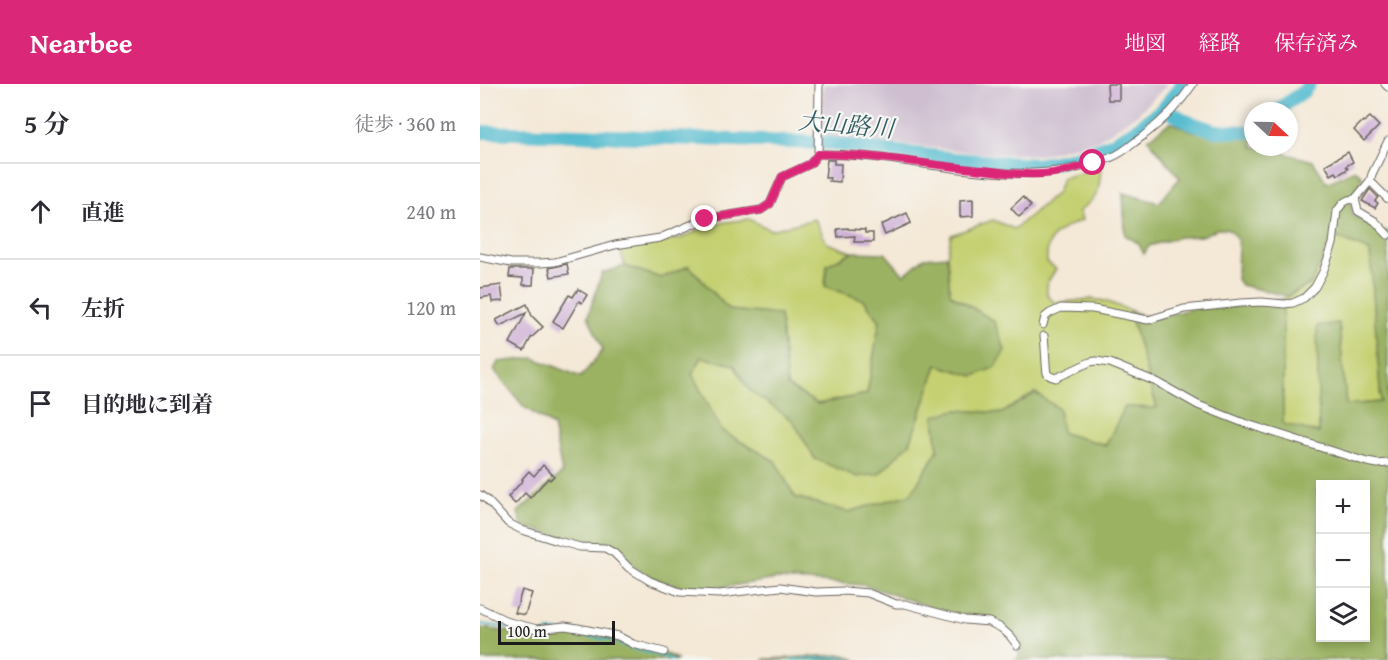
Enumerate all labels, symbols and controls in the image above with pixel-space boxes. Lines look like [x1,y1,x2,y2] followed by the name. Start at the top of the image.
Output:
[30,22,133,63] text: Nearbee
[1124,27,1166,58] text: 地図
[1199,27,1241,58] text: 経路
[1274,27,1358,58] text: 保存済み
[1244,102,1298,156] north arrow
[797,103,898,146] water label: 大山路川
[24,104,69,143] text: 5 分
[354,109,456,138] text: 徒歩 · 360 m
[1079,149,1105,175] route start
[24,195,57,228] icon: ahead
[81,196,125,228] text: 直進
[406,197,456,226] text: 240 m
[691,205,717,231] route end
[24,291,57,324] icon: left
[81,292,125,324] text: 左折
[406,293,456,322] text: 120 m
[24,387,57,420] icon: arrive
[81,388,213,420] text: 目的地に到着
[1316,480,1370,642] map controls
[1316,480,1370,534] button: +
[1316,534,1370,588] button: −
[1316,588,1370,642] button: layers
[498,618,615,646] scale bar
[507,619,547,643] text: 100 m

